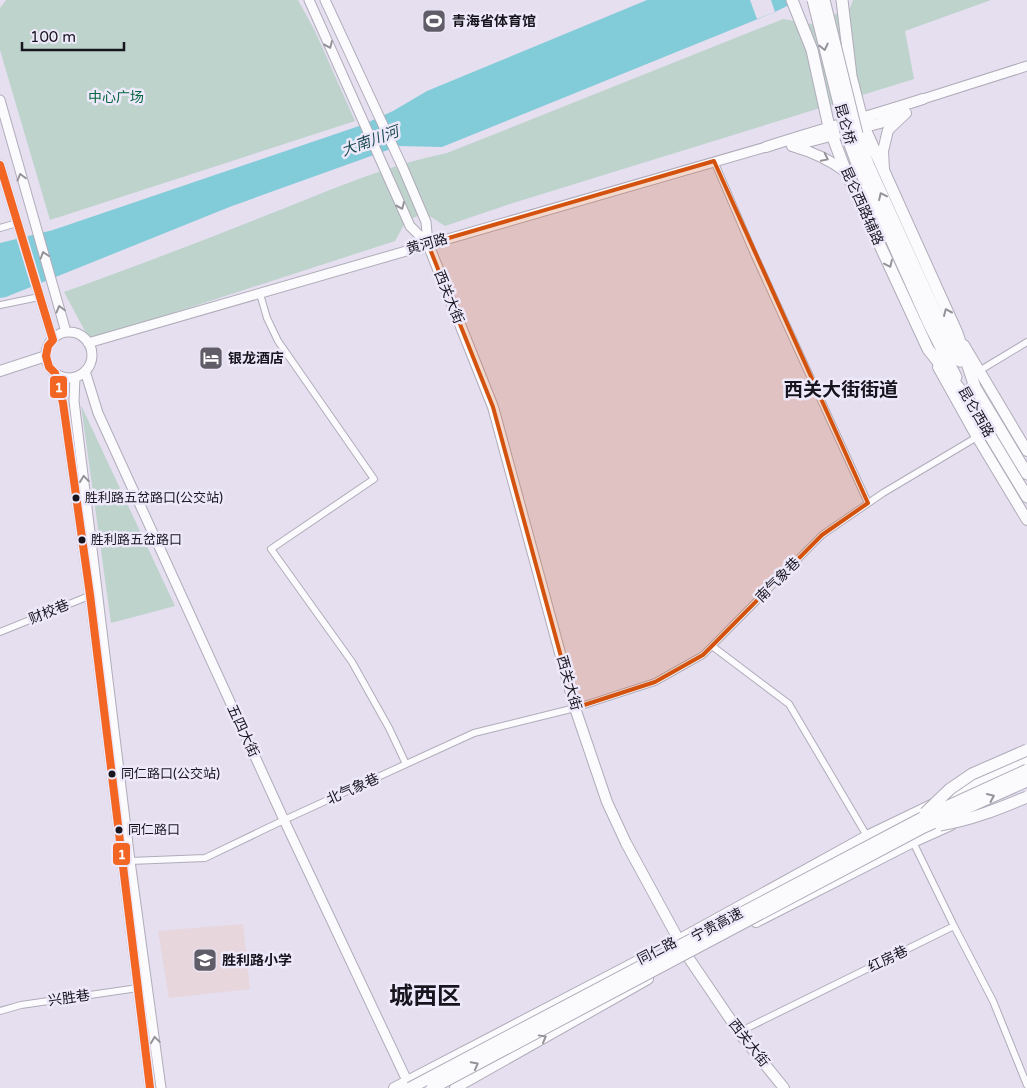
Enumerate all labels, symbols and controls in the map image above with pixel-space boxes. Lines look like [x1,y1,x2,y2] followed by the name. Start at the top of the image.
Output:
[421,8,447,34] sports icon: 青海省体育馆
[452,13,536,30] place label: 青海省体育馆
[22,20,125,52] scale bar
[30,28,76,46] text: 100 m
[322,40,333,49] one-way arrow
[818,43,829,52] one-way arrow
[88,89,144,106] park label: 中心广场
[831,101,859,147] street label: 昆仑桥
[339,121,404,160] water label: 大南川河
[820,152,829,162] one-way arrow
[837,164,887,248] street label: 昆仑西路辅路
[17,173,27,182] one-way arrow
[878,192,889,201] one-way arrow
[395,201,406,210] one-way arrow
[404,230,450,258] street label: 黄河路
[40,252,50,260] one-way arrow
[882,259,893,268] one-way arrow
[431,268,467,326] street label: 西关大街
[56,306,66,314] one-way arrow
[943,308,954,317] one-way arrow
[198,345,224,371] hotel icon: 银龙酒店
[228,350,284,367] place label: 银龙酒店
[49,375,68,399] line badge: 1
[55,379,63,396] text: 1
[784,379,898,401] district label: 西关大街街道
[955,384,997,440] street label: 昆仑西路
[79,475,90,483] one-way arrow
[85,490,223,506] place label: 胜利路五岔路口(公交站)
[71,493,81,503] marker: 胜利路五岔路口(公交站)
[91,532,182,548] place label: 胜利路五岔路口
[77,535,87,545] marker: 胜利路五岔路口
[752,554,804,606] street label: 南气象巷
[26,596,72,628] street label: 财校巷
[553,654,585,712] street label: 西关大街
[223,702,263,760] street label: 五四大街
[121,766,220,782] place label: 同仁路口(公交站)
[107,769,117,779] marker: 同仁路口(公交站)
[324,770,382,808] street label: 北气象巷
[986,792,995,803] one-way arrow
[128,822,180,838] place label: 同仁路口
[114,825,124,835] marker: 同仁路口
[112,842,131,866] line badge: 1
[118,846,126,863] text: 1
[688,904,746,946] street label: 宁贵高速
[634,934,680,968] street label: 同仁路
[865,942,911,976] street label: 红房巷
[192,947,218,973] school or university icon: 胜利路小学
[222,952,292,969] place label: 胜利路小学
[389,982,461,1011] district label: 城西区
[47,987,91,1009] street label: 兴胜巷
[725,1016,773,1070] street label: 西关大街
[150,1035,160,1044] one-way arrow
[538,1035,547,1045] one-way arrow
[469,1061,478,1071] one-way arrow

